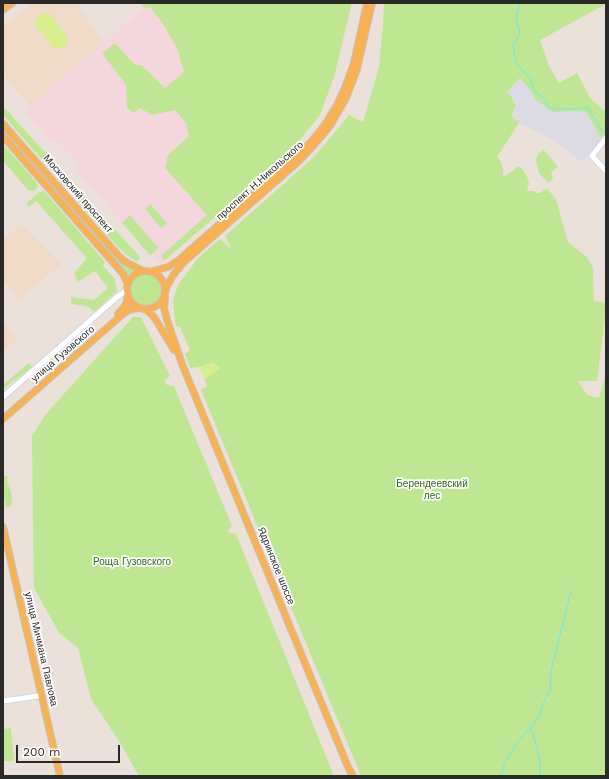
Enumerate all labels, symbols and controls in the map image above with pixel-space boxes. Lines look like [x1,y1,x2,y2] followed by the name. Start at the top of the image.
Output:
[214,139,306,223] street label: проспект Н.Никольского
[41,152,115,236] street label: Московский проспект
[29,323,97,385] street label: улица Гузовского
[396,478,468,502] park label: Берендеевский лес
[255,525,297,607] street label: Ядринское шоссе
[93,556,171,568] park label: Роща Гузовского
[22,591,60,707] street label: улица Мичмана Павлова
[18,737,122,763] scale bar
[23,745,60,759] text: 200 m

